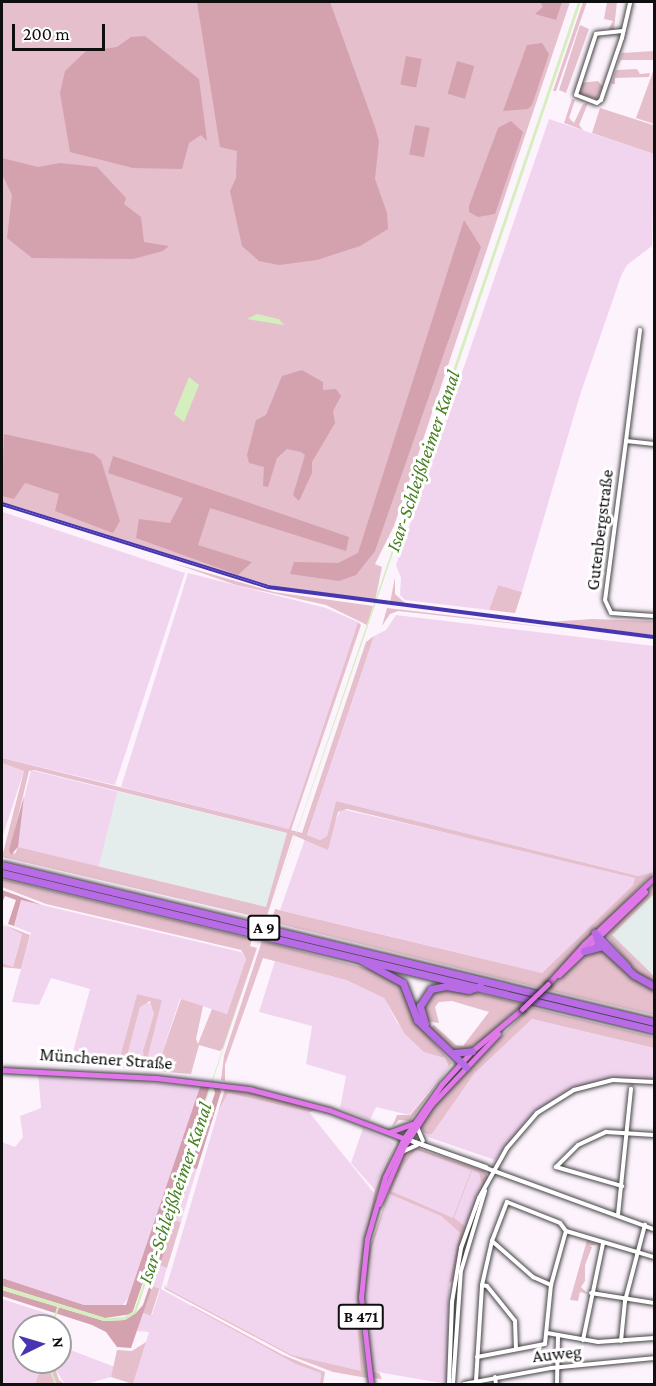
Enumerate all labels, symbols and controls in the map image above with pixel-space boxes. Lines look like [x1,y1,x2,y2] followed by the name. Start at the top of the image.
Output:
[15,12,108,50] scale bar
[23,24,70,44] text: 200 m
[381,367,465,555] water label: Isar-Schleißheimer Kanal
[582,468,618,592] street label: Gutenbergstraße
[246,915,282,941] road number: A 9
[39,1044,173,1074] street label: Münchener Straße
[133,1099,217,1287] water label: Isar-Schleißheimer Kanal
[337,1304,385,1330] road number: B 471
[12,1314,72,1374] north arrow
[49,1336,67,1349] text: N
[531,1341,583,1367] street label: Auweg

